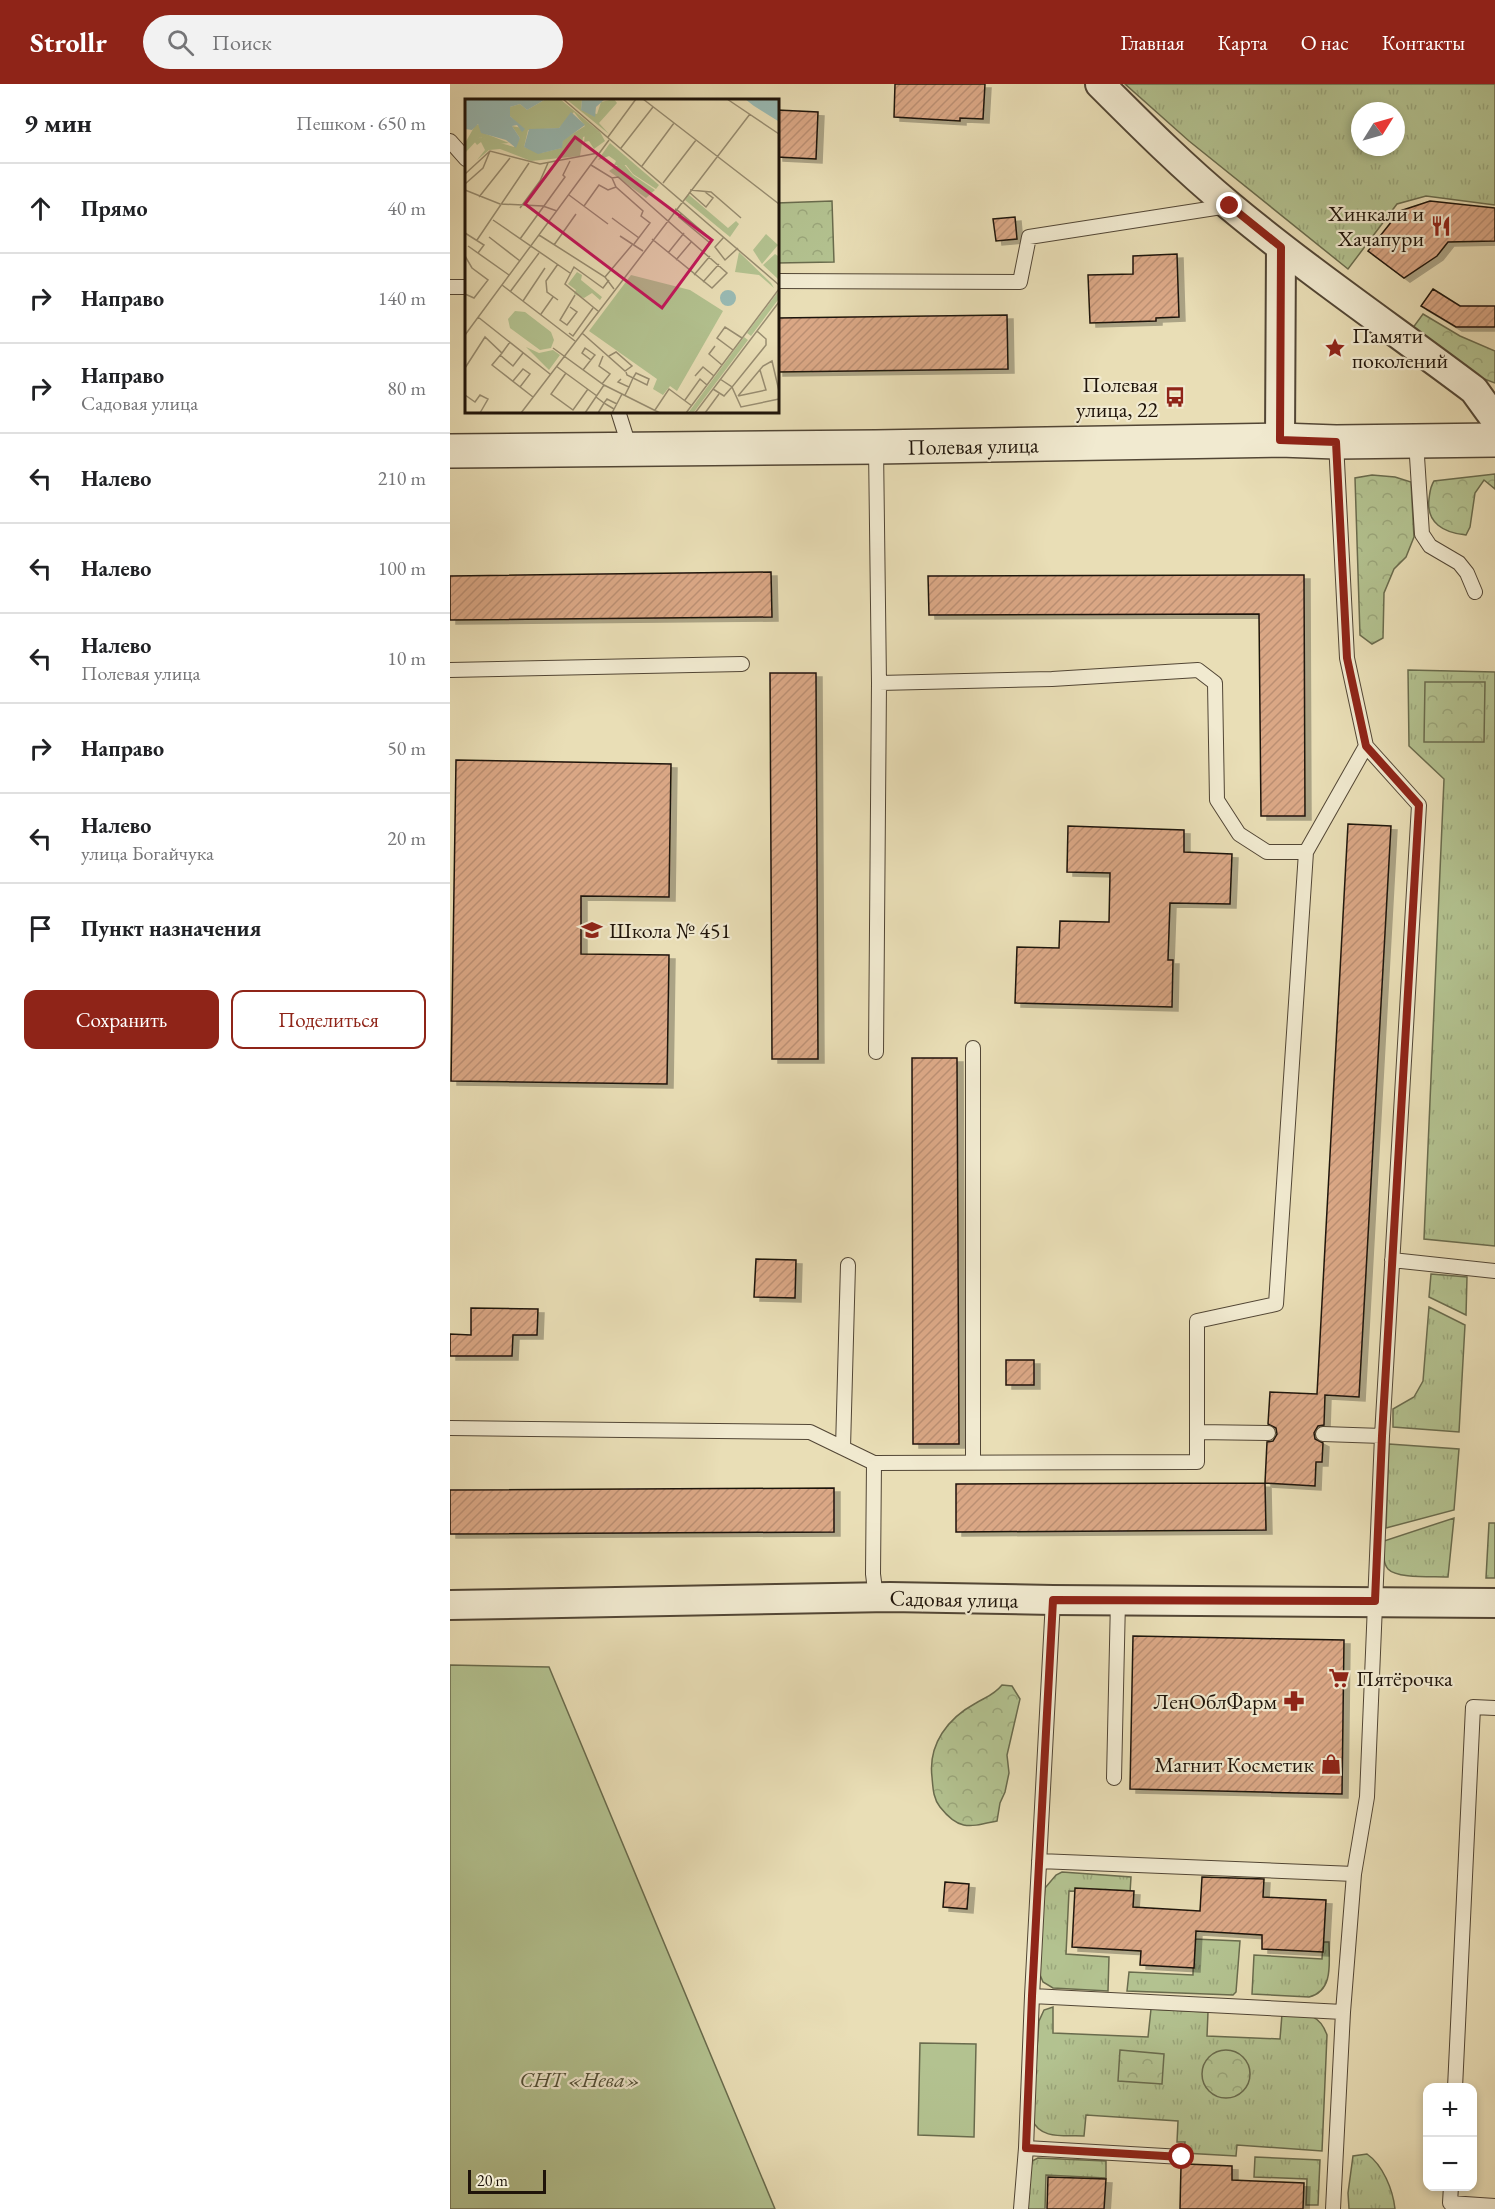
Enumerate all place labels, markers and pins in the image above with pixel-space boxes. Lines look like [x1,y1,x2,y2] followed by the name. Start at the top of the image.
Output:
[1327,199,1424,253] place label: Хинкали и Хачапури
[1429,214,1453,238] restaurant icon: Хинкали и Хачапури
[1352,321,1449,375] place label: Памяти поколений
[1323,336,1347,360] place icon: Памяти поколений
[1076,370,1158,424] place label: Полевая улица, 22
[1163,385,1187,409] bus stop icon: Полевая улица, 22
[609,916,731,945] place label: Школа № 451
[580,918,604,942] school or university icon: Школа № 451
[1356,1664,1453,1693] place label: Пятёрочка
[1327,1666,1351,1690] supermarket icon: Пятёрочка
[1154,1687,1277,1716] place label: ЛенОблФарм
[1282,1689,1306,1713] pharmacy icon: ЛенОблФарм
[1154,1750,1314,1779] place label: Магнит Косметик
[1319,1752,1343,1776] shop icon: Магнит Косметик

